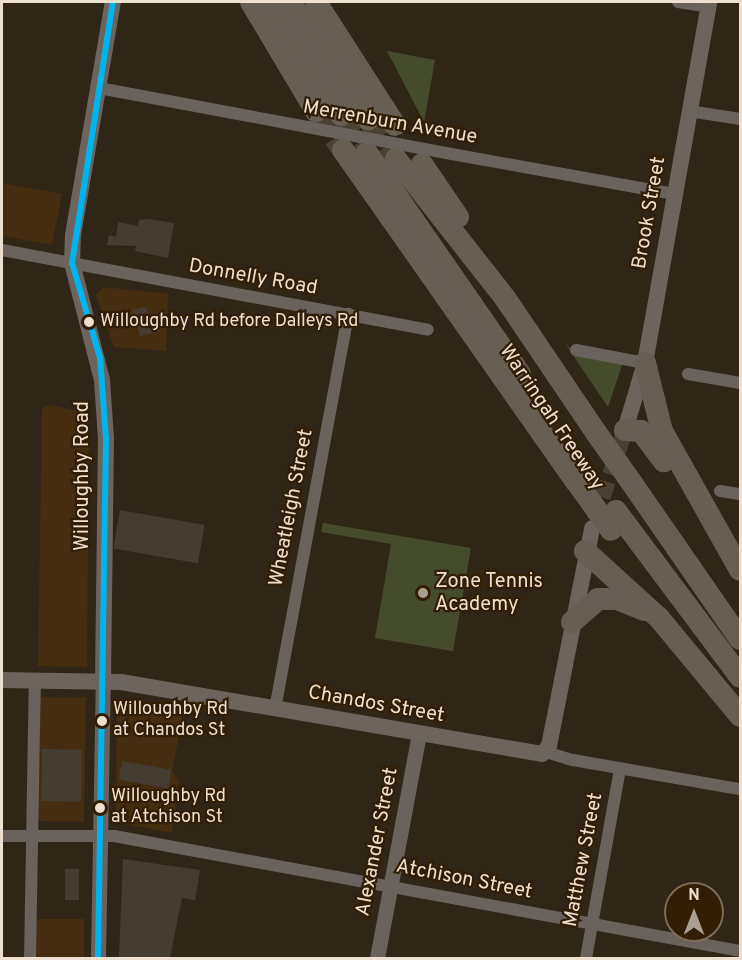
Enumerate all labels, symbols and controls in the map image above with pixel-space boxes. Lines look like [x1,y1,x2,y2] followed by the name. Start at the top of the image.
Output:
[301,96,479,150] street label: Merrenburn Avenue
[628,155,672,271] street label: Brook Street
[187,255,319,301] street label: Donnelly Road
[100,311,358,333] place label: Willoughby Rd before Dalleys Rd
[83,316,95,328] marker: Willoughby Rd before Dalleys Rd
[493,340,609,496] street label: Warringah Freeway
[71,401,95,551] street label: Willoughby Road
[265,427,319,589] street label: Wheatleigh Street
[435,570,544,617] place label: Zone Tennis Academy
[416,586,430,600] marker: Zone Tennis Academy
[306,681,446,729] street label: Chandos Street
[113,700,228,742] place label: Willoughby Rd at Chandos St
[96,715,108,727] marker: Willoughby Rd at Chandos St
[352,766,404,918] street label: Alexander Street
[111,787,226,830] place label: Willoughby Rd at Atchison St
[559,791,609,929] street label: Matthew Street
[94,802,106,814] marker: Willoughby Rd at Atchison St
[394,855,534,905] street label: Atchison Street
[664,882,724,942] north arrow
[688,886,700,906] text: N

